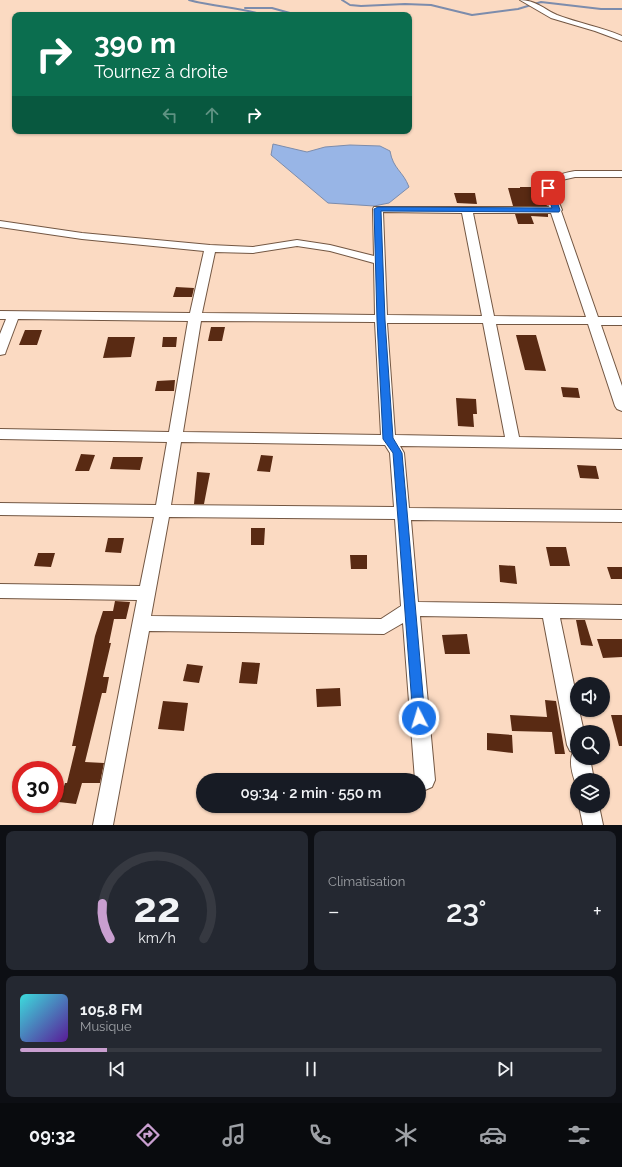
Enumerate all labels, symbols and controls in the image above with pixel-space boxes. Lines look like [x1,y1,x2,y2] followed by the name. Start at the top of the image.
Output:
[94,27,176,60] text: 390 m
[28,28,80,80] icon: right
[94,61,228,82] text: Tournez à droite
[159,104,181,126] icon: left
[201,104,223,126] icon: ahead
[243,104,265,126] icon: right
[531,171,565,205] pin
[537,177,559,199] icon: arrive
[570,677,610,813] map controls
[570,677,610,717] button: sound
[398,697,440,739] position arrow
[570,725,610,765] button: search
[12,761,64,813] speed limit sign: 30
[570,773,610,813] button: layers
[240,784,382,802] text: 09:34 · 2 min · 550 m
[328,874,405,889] text: Climatisation
[134,882,180,931] text: 22
[446,894,487,929] text: 23°
[328,898,340,924] text: −
[593,898,602,924] text: +
[138,929,176,945] text: km/h
[80,1001,143,1019] text: 105.8 FM
[80,1019,132,1034] text: Musique
[106,1058,128,1080] icon: previous
[300,1058,322,1080] icon: pause
[494,1058,516,1080] icon: next
[134,1121,162,1149] icon: directions
[220,1121,248,1149] icon: music
[306,1121,334,1149] icon: phone
[392,1121,420,1149] icon: climate
[479,1121,507,1149] icon: car
[565,1121,593,1149] icon: filters
[29,1125,75,1146] text: 09:32

